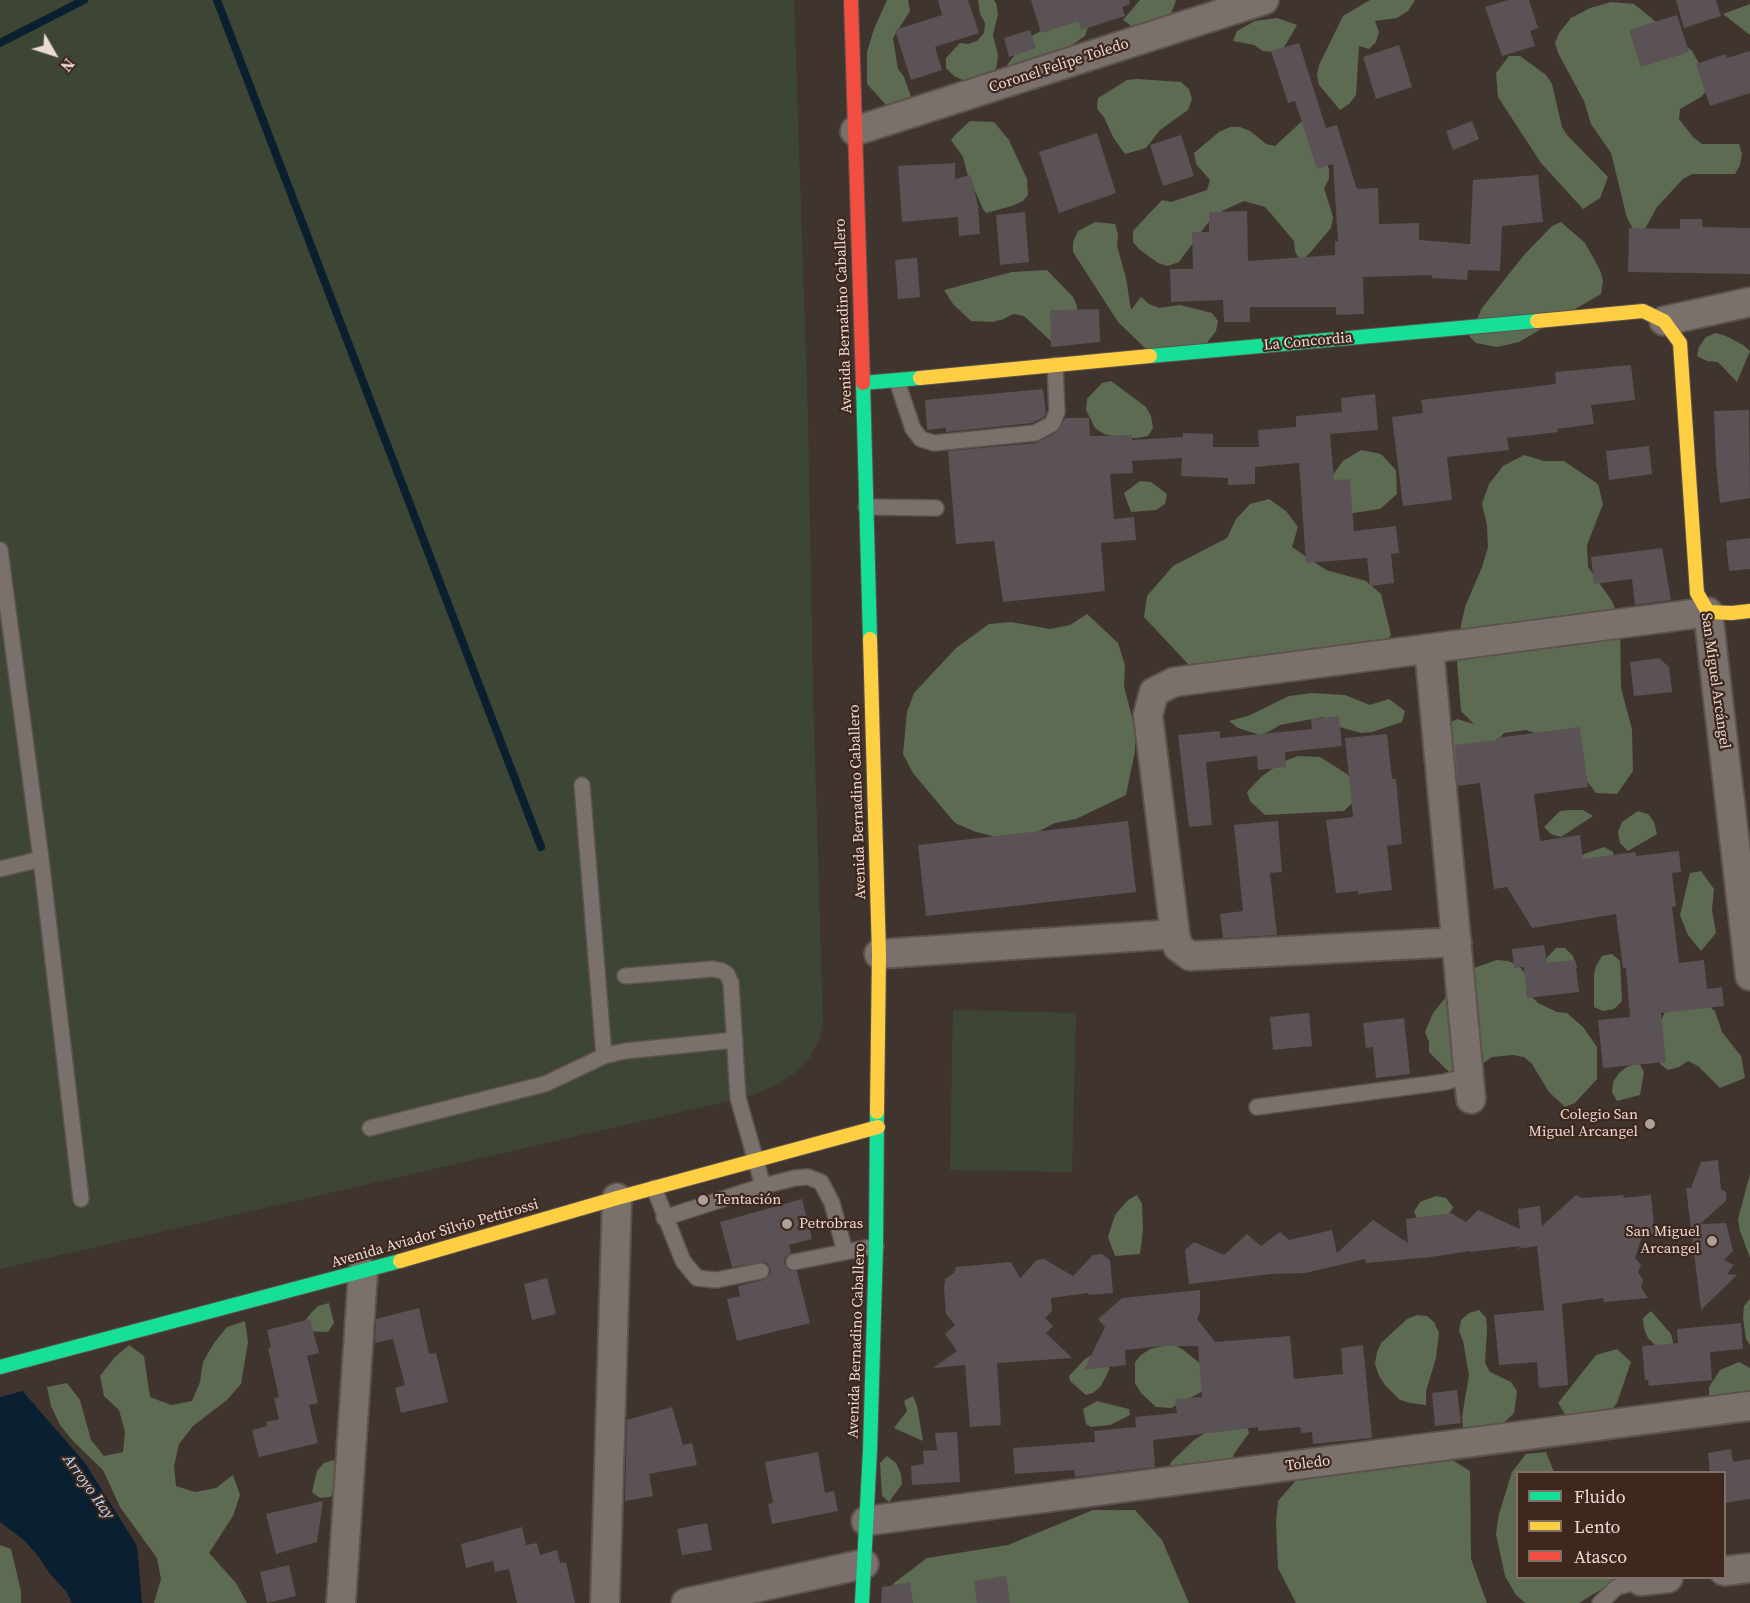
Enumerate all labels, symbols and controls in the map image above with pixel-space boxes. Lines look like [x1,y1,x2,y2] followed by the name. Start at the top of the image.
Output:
[24,24,84,84] north arrow
[987,35,1131,97] street label: Coronel Felipe Toledo
[56,54,80,77] text: N
[832,218,856,414] street label: Avenida Bernadino Caballero
[1263,329,1353,355] street label: La Concordia
[1697,612,1733,750] street label: San Miguel Arcángel
[846,704,870,900] street label: Avenida Bernadino Caballero
[1528,1106,1638,1141] place label: Colegio San Miguel Arcangel
[1643,1117,1657,1131] marker: Colegio San Miguel Arcangel
[715,1191,781,1209] place label: Tentación
[696,1193,710,1207] marker: Tentación
[329,1196,541,1272] street label: Avenida Aviador Silvio Pettirossi
[799,1215,863,1233] place label: Petrobras
[780,1217,794,1231] marker: Petrobras
[1626,1223,1700,1258] place label: San Miguel Arcangel
[1705,1234,1719,1248] marker: San Miguel Arcangel
[845,1243,869,1439] street label: Avenida Bernadino Caballero
[58,1451,118,1523] water label: Arroyo Itay
[1285,1452,1331,1476] street label: Toledo
[1516,1471,1726,1579] legend
[1574,1484,1626,1509] text: Fluido
[1574,1514,1620,1539] text: Lento
[1574,1544,1627,1569] text: Atasco

